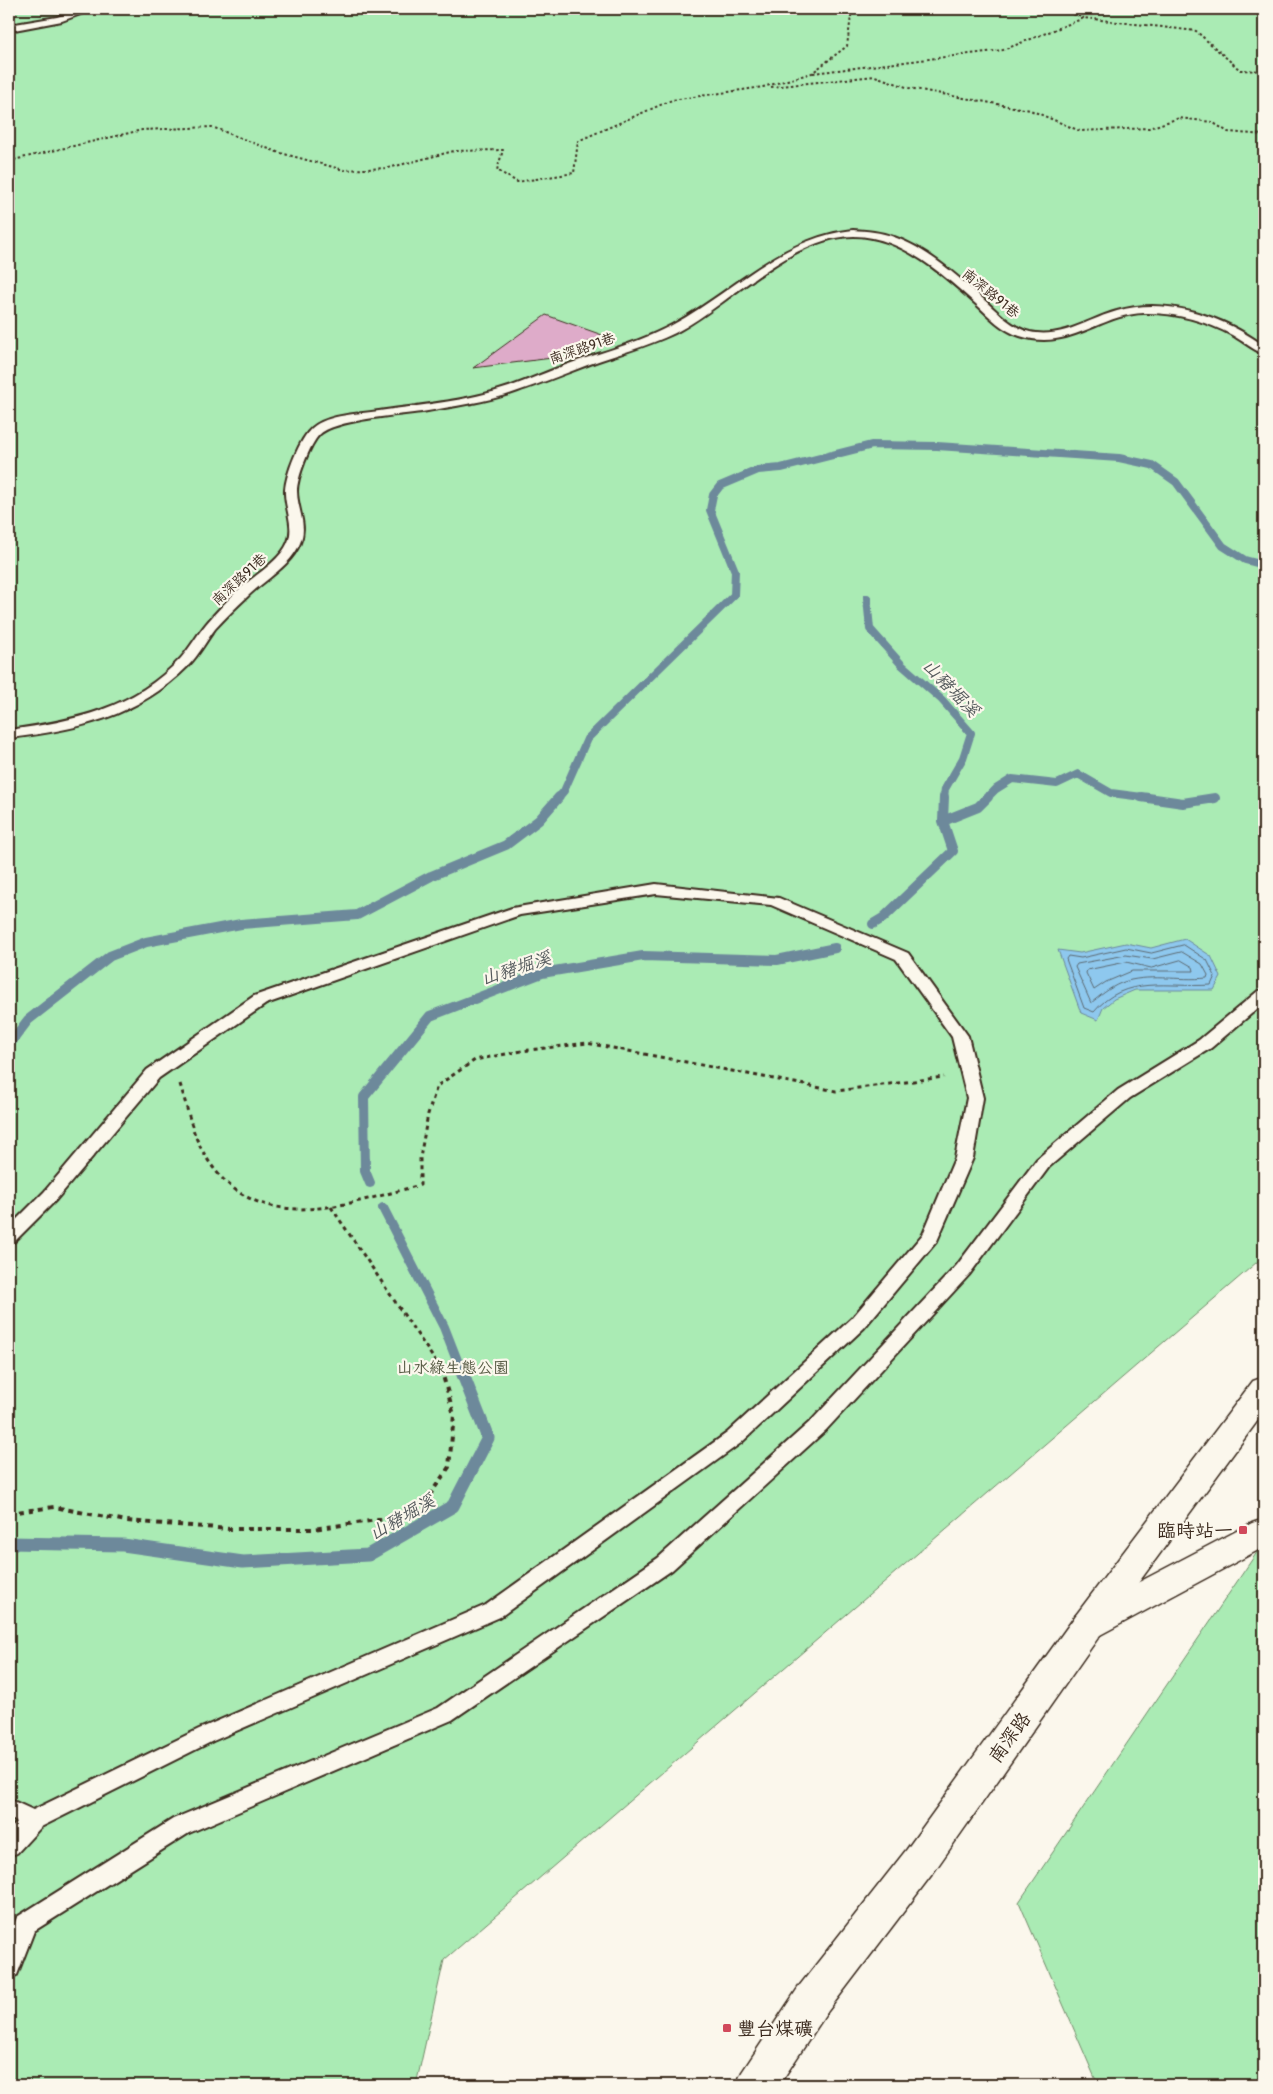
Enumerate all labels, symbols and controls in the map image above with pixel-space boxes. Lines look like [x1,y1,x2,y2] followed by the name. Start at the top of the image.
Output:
[959,265,1023,322] street label: 南深路91巷
[547,329,618,368] street label: 南深路91巷
[208,549,271,609] street label: 南深路91巷
[917,654,985,723] water label: 山豬堀溪
[478,946,555,991] water label: 山豬堀溪
[397,1358,509,1378] park label: 山水綠生態公園
[365,1489,440,1545] water label: 山豬堀溪
[1157,1519,1233,1543] place label: 臨時站一
[1237,1524,1249,1536] marker: 臨時站一
[983,1707,1036,1768] street label: 南深路
[737,2017,813,2041] place label: 豐台煤礦
[721,2022,733,2034] marker: 豐台煤礦

